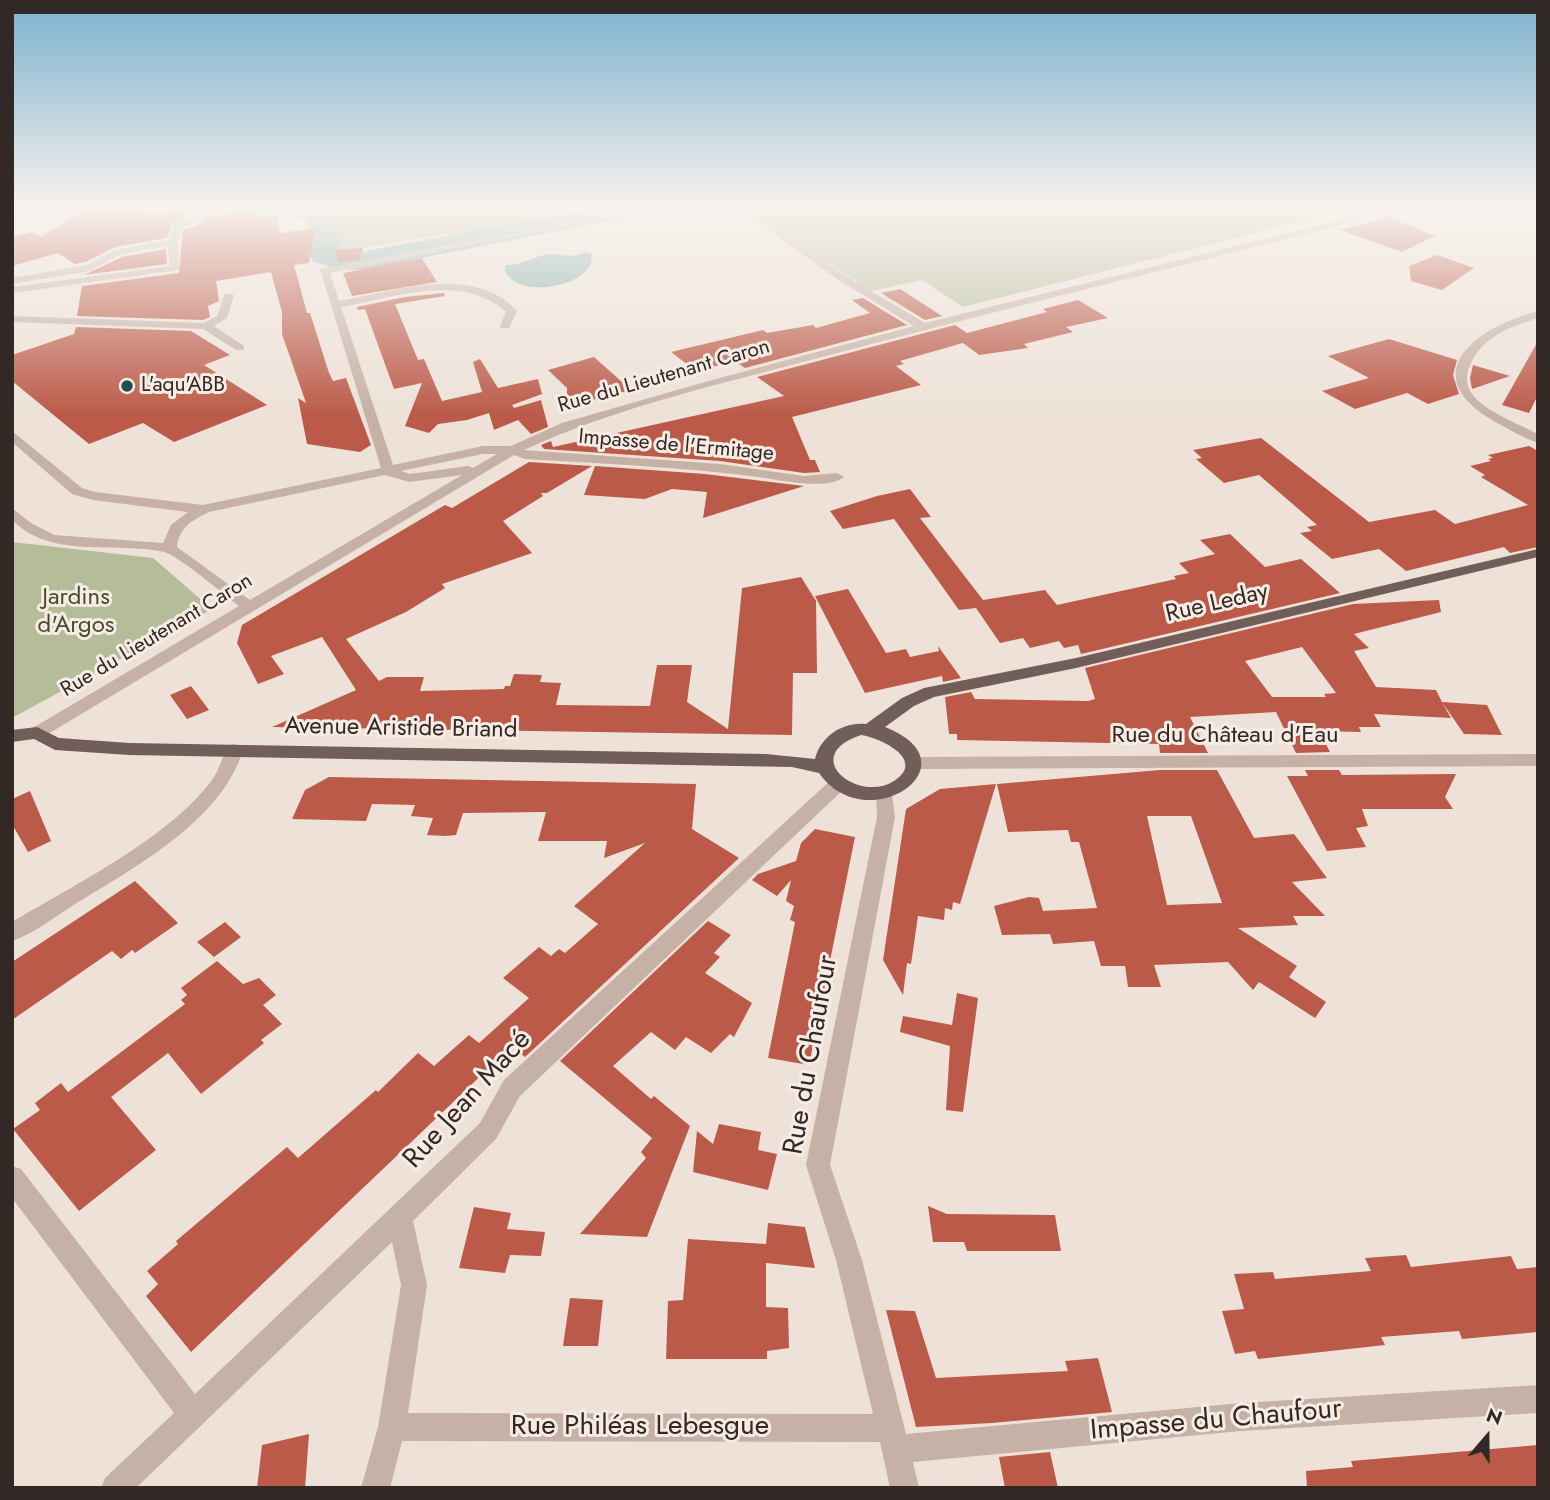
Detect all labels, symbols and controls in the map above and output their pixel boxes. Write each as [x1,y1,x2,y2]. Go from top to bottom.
street label: Rue du Lieutenant Caron [555,335,773,419]
place label: L'aqu'ABB [141,373,225,399]
marker: L'aqu'ABB [119,378,135,394]
street label: Impasse de l'Ermitage [577,425,775,467]
street label: Rue du Lieutenant Caron [57,569,257,703]
street label: Rue Leday [1163,578,1271,630]
park label: Jardins d'Argos [37,584,115,640]
street label: Avenue Aristide Briand [284,713,518,745]
street label: Rue du Château d'Eau [1111,722,1339,750]
street label: Rue du Chaufour [778,953,846,1157]
street label: Rue Jean Macé [397,1024,539,1176]
street label: Impasse du Chaufour [1089,1393,1343,1449]
north arrow [1452,1402,1522,1472]
text: N [1483,1402,1506,1432]
street label: Rue Philéas Lebesgue [511,1410,769,1444]

